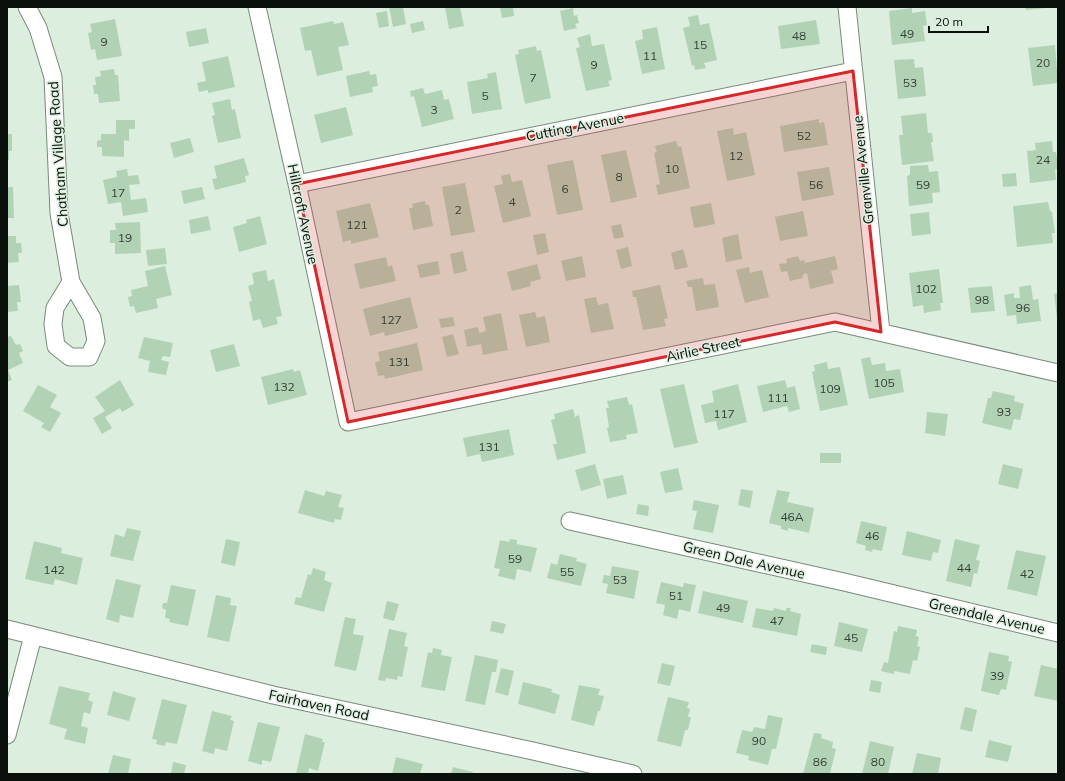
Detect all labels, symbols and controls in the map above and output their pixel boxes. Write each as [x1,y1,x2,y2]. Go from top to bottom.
scale bar [929,8,988,34]
text: 20 m [935,14,963,29]
house number: 49 [900,26,914,41]
house number: 48 [792,28,806,43]
house number: 9 [100,34,108,49]
house number: 15 [693,37,707,52]
house number: 11 [643,48,657,63]
house number: 20 [1036,55,1050,70]
house number: 9 [590,57,598,72]
house number: 7 [529,70,537,85]
house number: 53 [903,75,917,90]
street label: Chatham Village Road [44,81,72,227]
house number: 5 [481,88,489,103]
house number: 3 [430,102,438,117]
street label: Cutting Avenue [524,109,626,145]
street label: Granville Avenue [848,115,878,225]
house number: 52 [797,128,811,143]
house number: 12 [729,148,743,163]
house number: 24 [1036,152,1050,167]
house number: 10 [665,161,679,176]
street label: Hillcroft Avenue [284,162,322,266]
house number: 8 [615,169,623,184]
house number: 56 [809,177,823,192]
house number: 59 [916,177,930,192]
house number: 6 [561,181,569,196]
house number: 17 [111,185,125,200]
house number: 4 [508,194,516,209]
house number: 2 [454,202,462,217]
house number: 121 [346,217,368,232]
house number: 19 [118,230,132,245]
house number: 102 [915,281,937,296]
house number: 98 [975,292,989,307]
house number: 96 [1016,300,1030,315]
house number: 127 [380,312,402,327]
street label: Airlie Street [664,332,742,366]
house number: 131 [388,354,410,369]
house number: 105 [873,375,895,390]
house number: 132 [273,379,295,394]
house number: 109 [819,381,841,396]
house number: 111 [767,390,789,405]
house number: 93 [997,404,1011,419]
house number: 117 [713,406,735,421]
house number: 131 [478,439,500,454]
house number: 46A [780,509,804,524]
house number: 46 [865,528,879,543]
street label: Green Dale Avenue [681,537,807,583]
house number: 59 [508,551,522,566]
house number: 44 [957,560,971,575]
house number: 142 [43,562,65,577]
house number: 55 [560,564,574,579]
house number: 42 [1020,566,1034,581]
house number: 53 [613,572,627,587]
house number: 51 [669,588,683,603]
street label: Greendale Avenue [927,594,1047,638]
house number: 49 [716,600,730,615]
house number: 47 [770,613,784,628]
house number: 45 [844,630,858,645]
house number: 39 [990,668,1004,683]
street label: Fairhaven Road [267,686,371,724]
house number: 90 [752,733,766,748]
house number: 86 [813,754,827,769]
house number: 80 [871,754,885,769]

